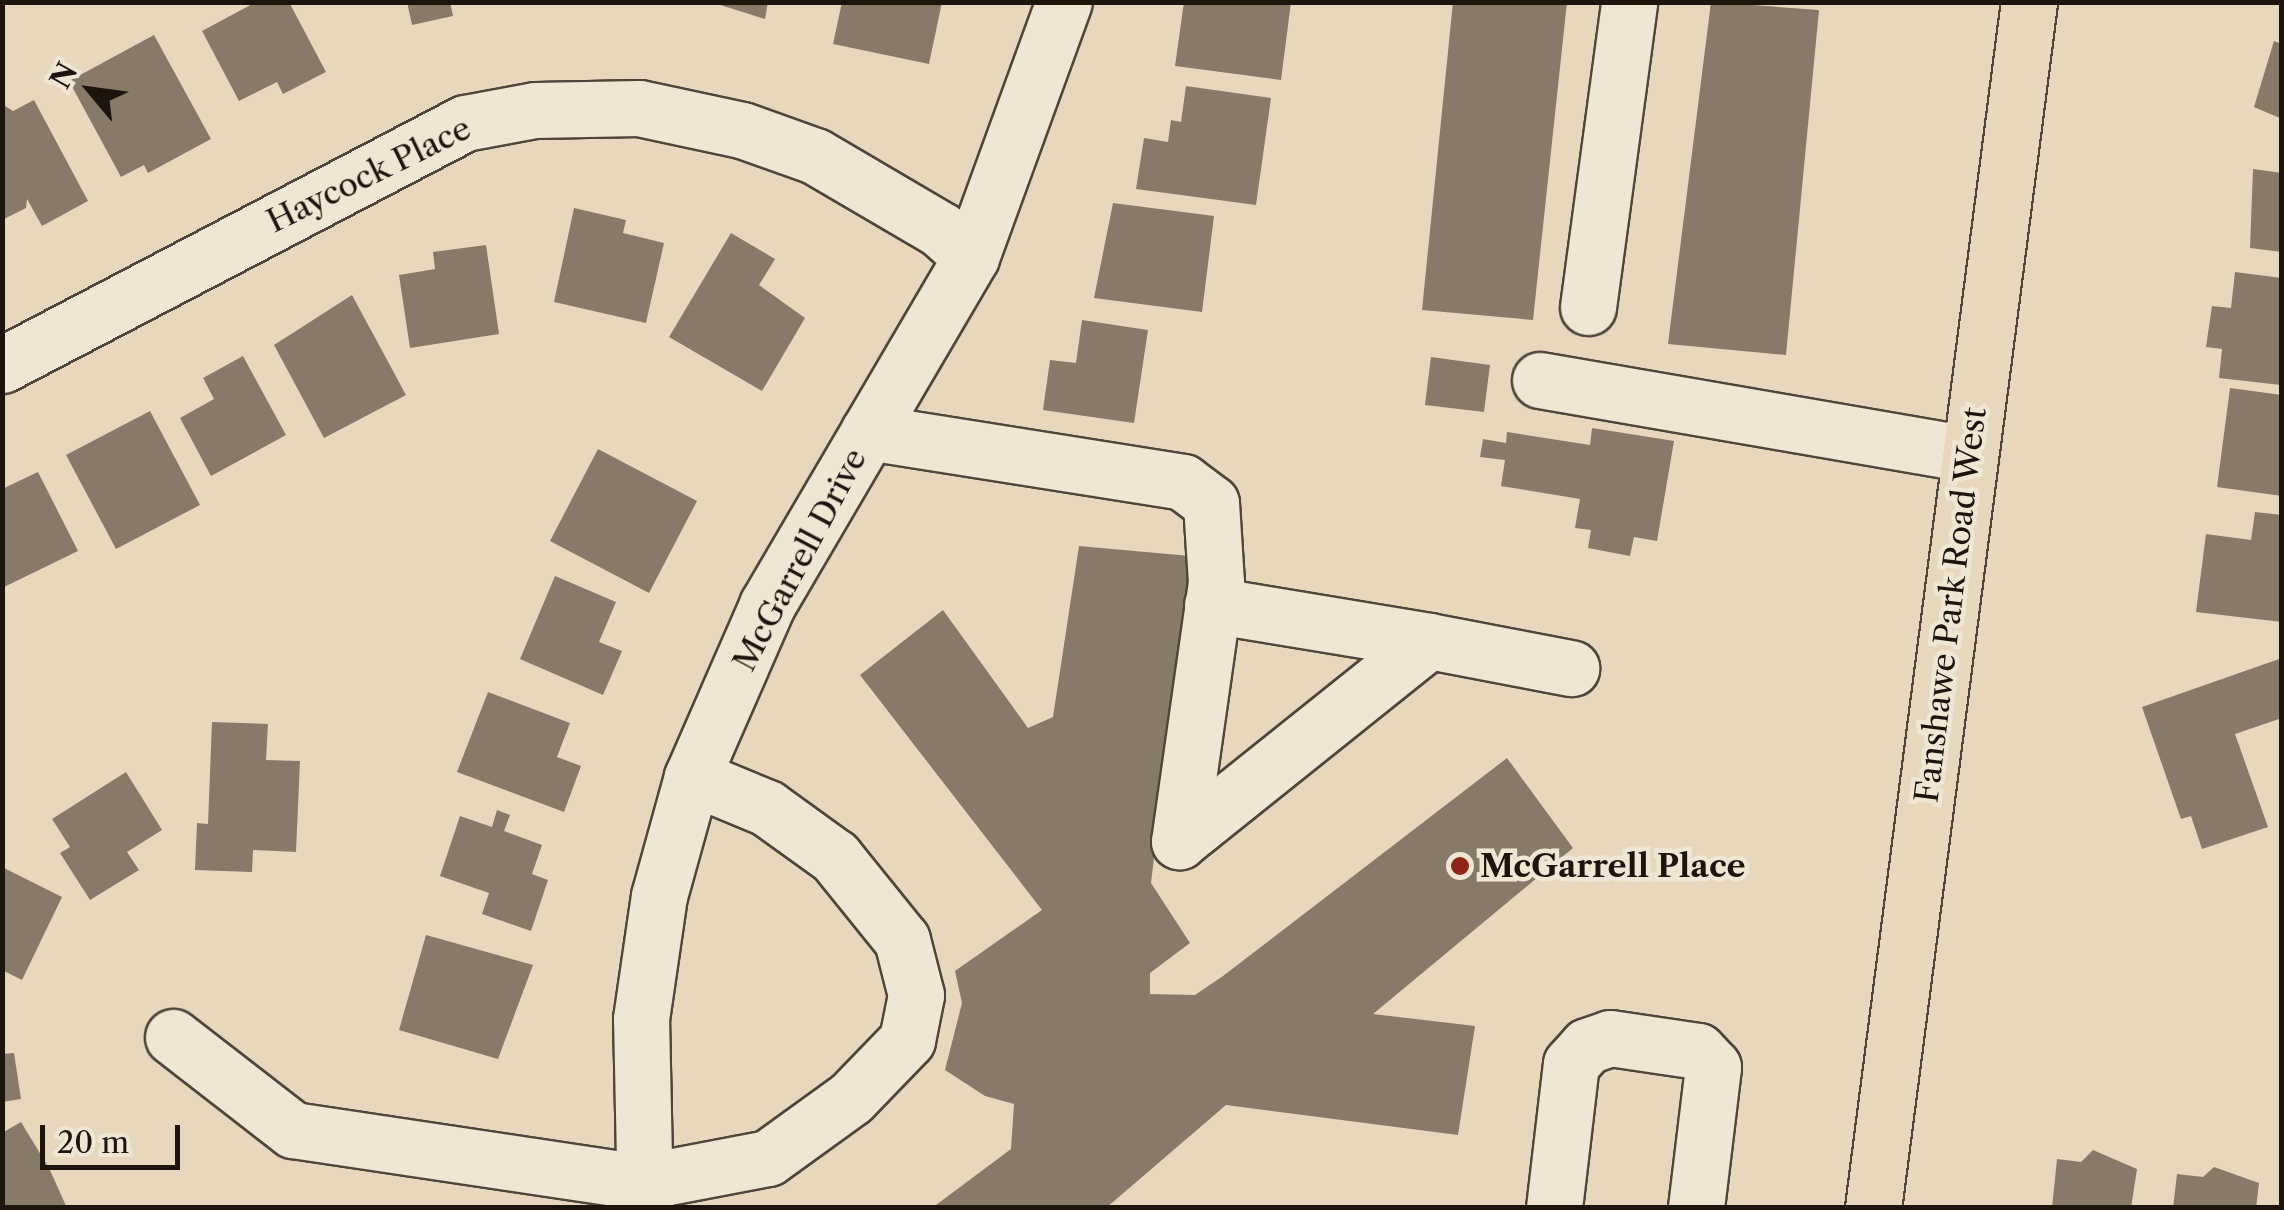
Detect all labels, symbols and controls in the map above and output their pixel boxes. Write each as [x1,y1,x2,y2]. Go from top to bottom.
north arrow [40,40,140,140]
text: N [43,57,85,94]
street label: Haycock Place [261,109,477,241]
street label: Fanshawe Park Road West [1908,404,1994,806]
street label: McGarrell Drive [725,442,875,678]
place label: McGarrell Place [1480,847,1746,885]
marker: McGarrell Place [1449,855,1471,877]
scale bar [45,1105,185,1167]
text: 20 m [57,1124,129,1161]

